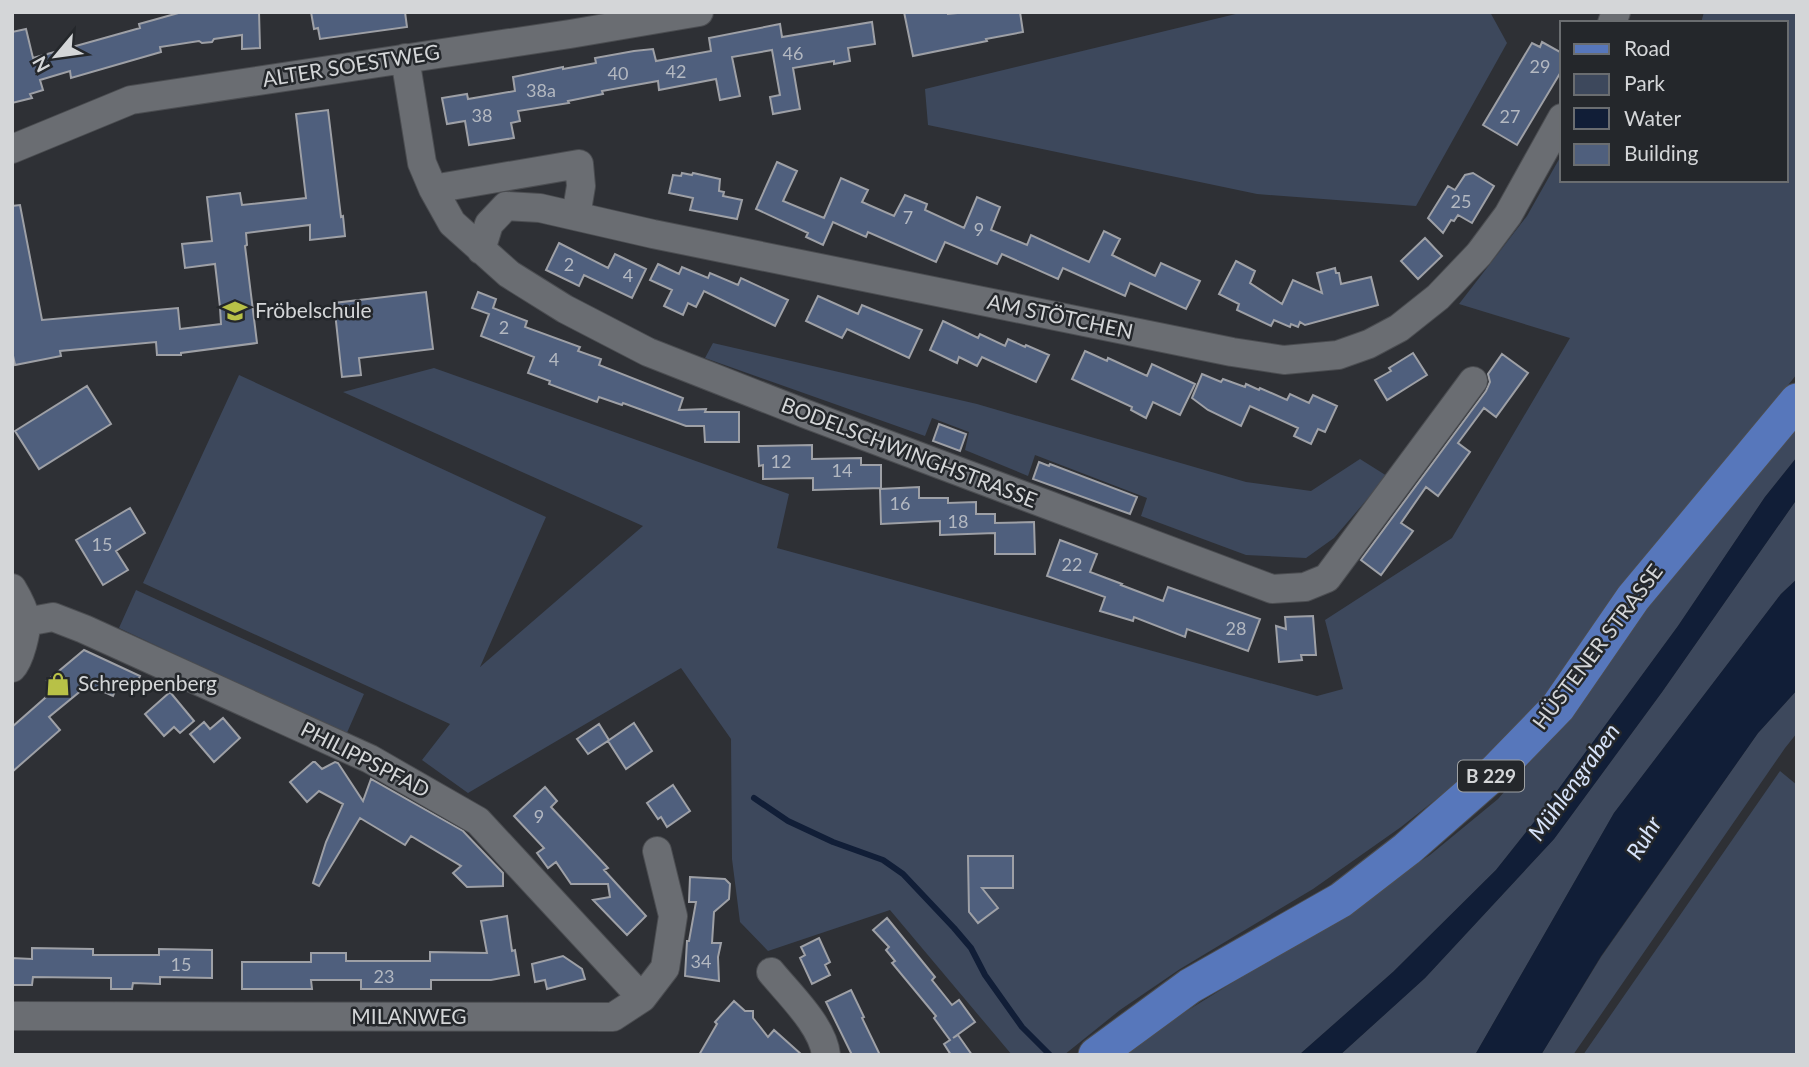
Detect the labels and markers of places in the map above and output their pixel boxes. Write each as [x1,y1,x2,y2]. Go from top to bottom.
school or university icon: Fröbelschule [221,297,249,325]
place label: Fröbelschule [255,297,372,322]
shop icon: Schreppenberg [44,670,72,698]
place label: Schreppenberg [78,670,217,695]

